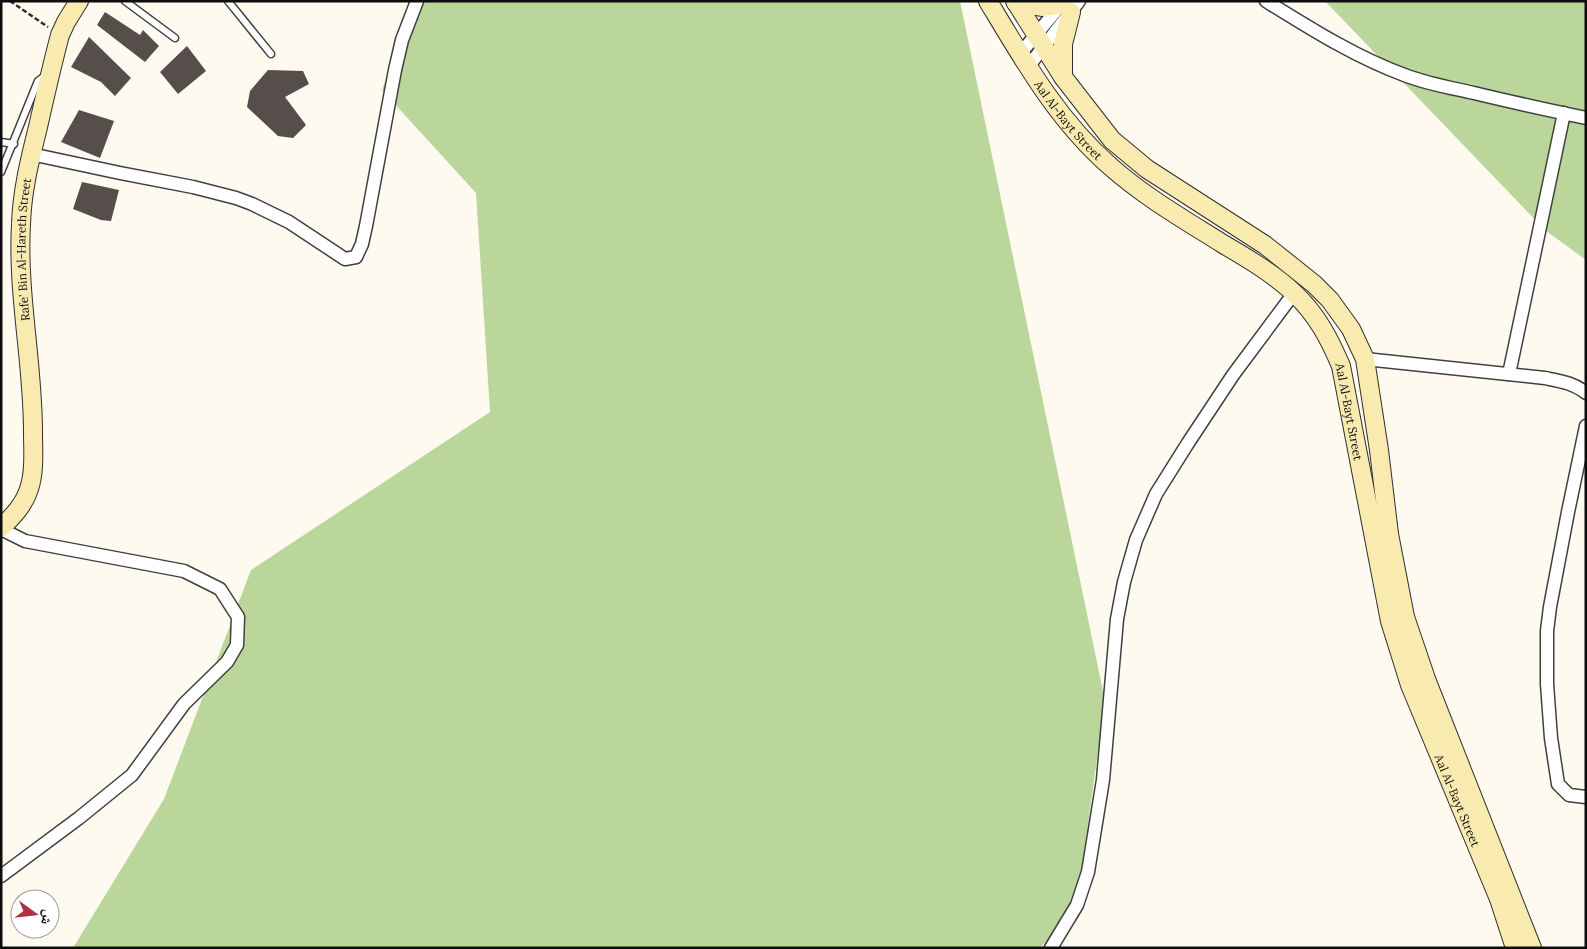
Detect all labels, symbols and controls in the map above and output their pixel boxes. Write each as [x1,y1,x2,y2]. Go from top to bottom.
street label: Aal Al-Bayt Street [1031,76,1106,163]
street label: Rafe' Bin Al-Hareth Street [13,176,34,322]
street label: Aal Al-Bayt Street [1333,361,1367,462]
street label: Aal Al-Bayt Street [1432,751,1484,849]
north arrow [10,889,60,939]
text: ش [37,908,58,927]

